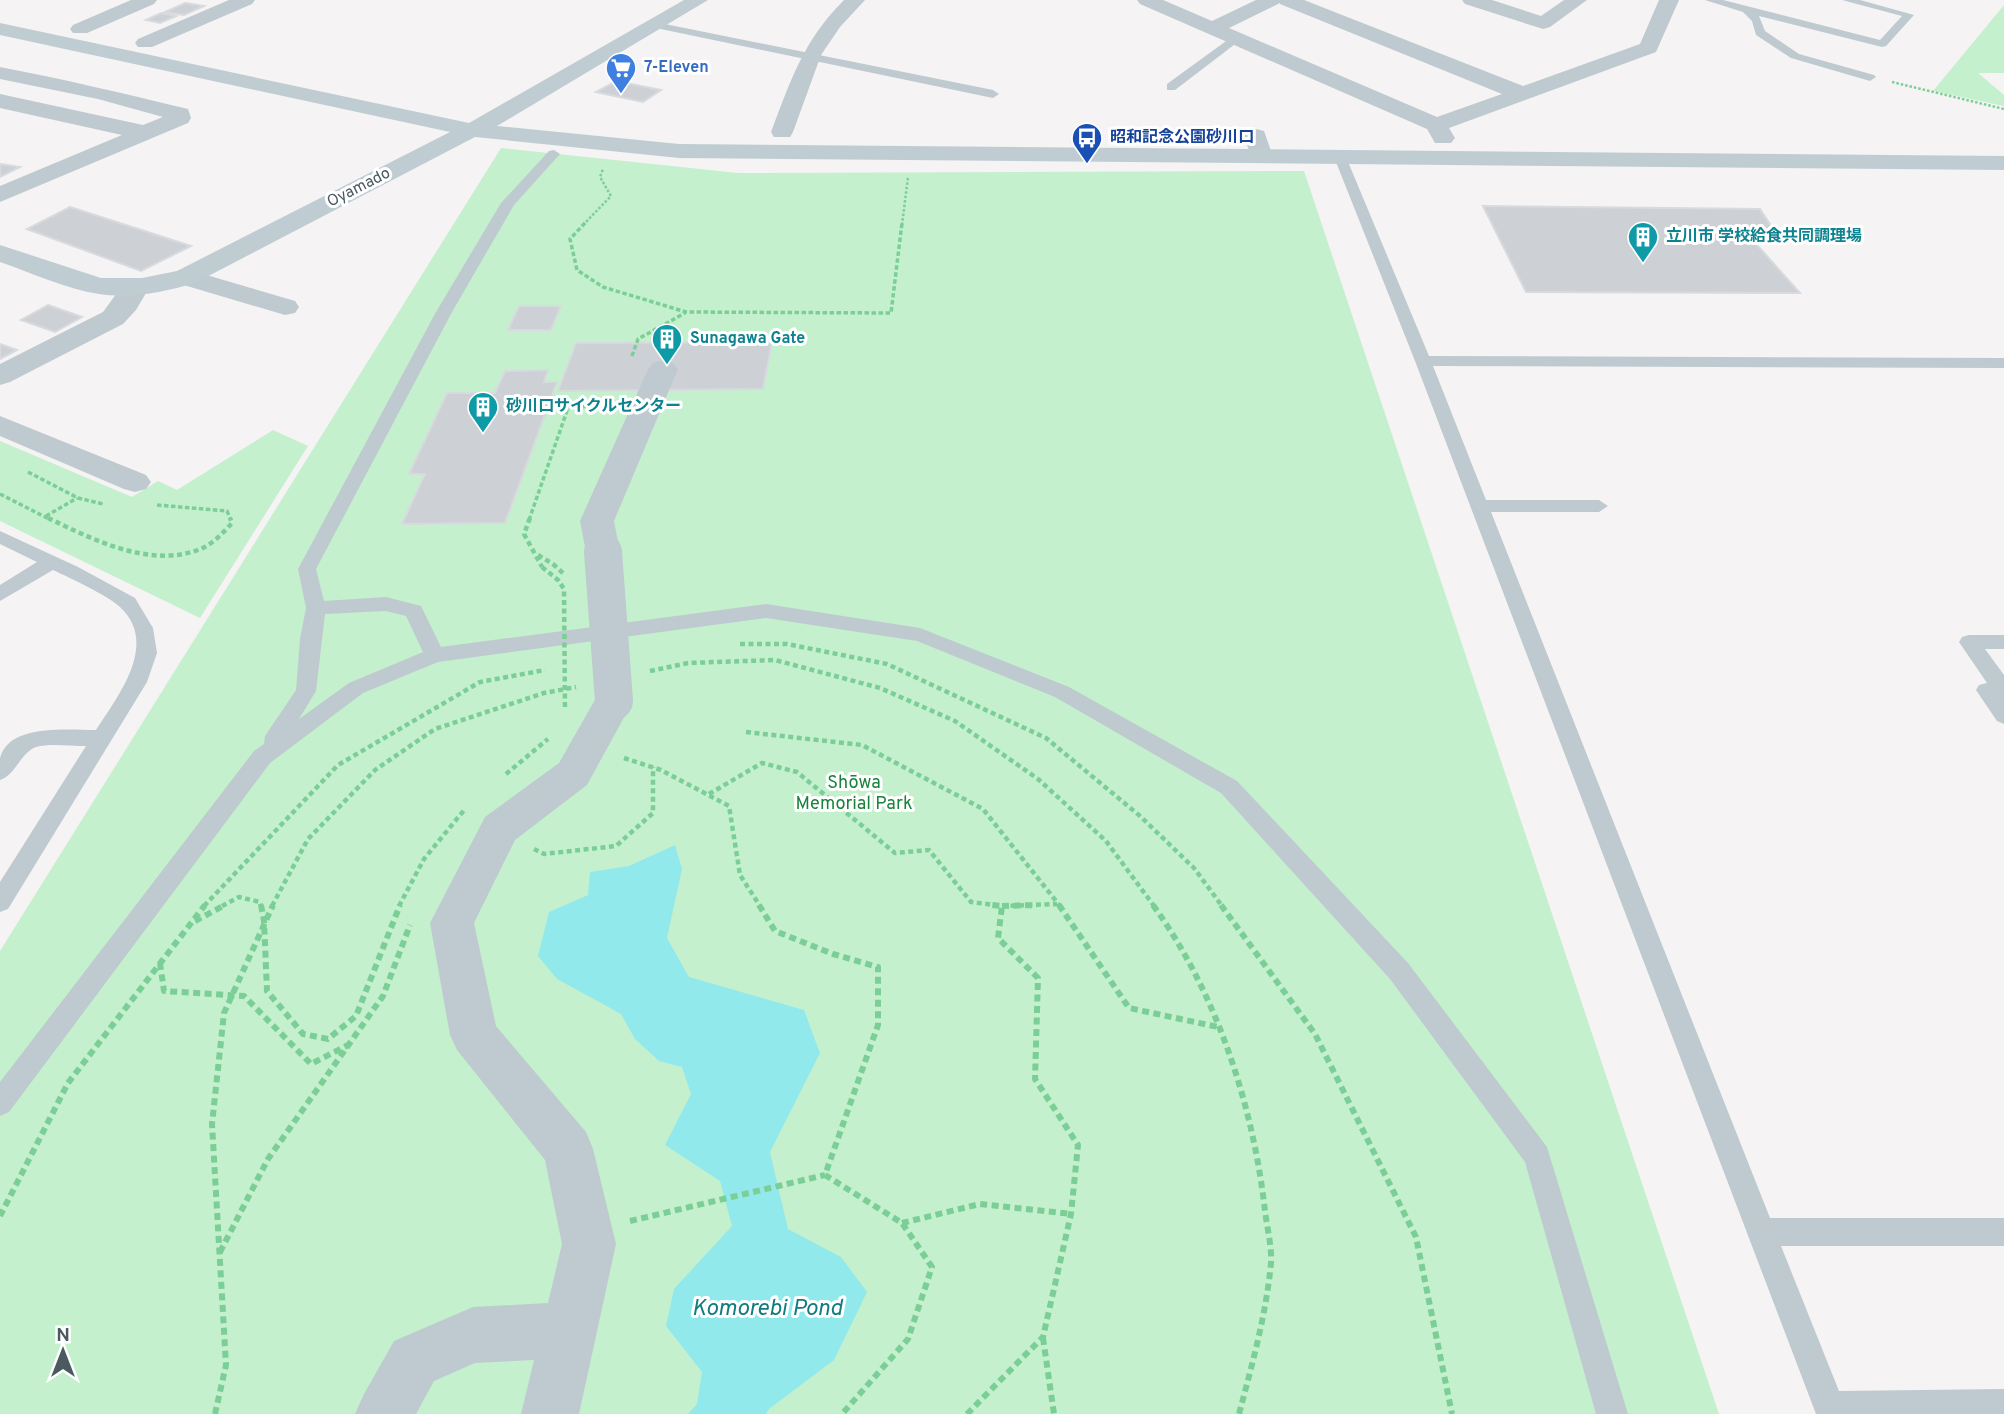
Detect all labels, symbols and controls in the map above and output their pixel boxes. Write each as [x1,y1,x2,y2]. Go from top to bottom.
supermarket icon: 7-Eleven [604,51,638,95]
place label: 7-Eleven [644,58,709,78]
bus stop icon: 昭和記念公園砂川口 [1070,121,1104,165]
place label: 昭和記念公園砂川口 [1110,128,1254,148]
street label: Oyamado [324,164,394,212]
building icon: 立川市 学校給食共同調理場 [1626,220,1660,264]
place label: 立川市 学校給食共同調理場 [1666,226,1862,247]
building icon: Sunagawa Gate [650,322,684,366]
place label: Sunagawa Gate [690,329,805,349]
building icon: 砂川口サイクルセンター [466,390,500,434]
place label: 砂川口サイクルセンター [506,397,681,417]
park label: Shōwa Memorial Park [796,772,912,816]
water label: Komorebi Pond [692,1295,844,1324]
north arrow [28,1316,98,1386]
text: N [56,1324,70,1348]

